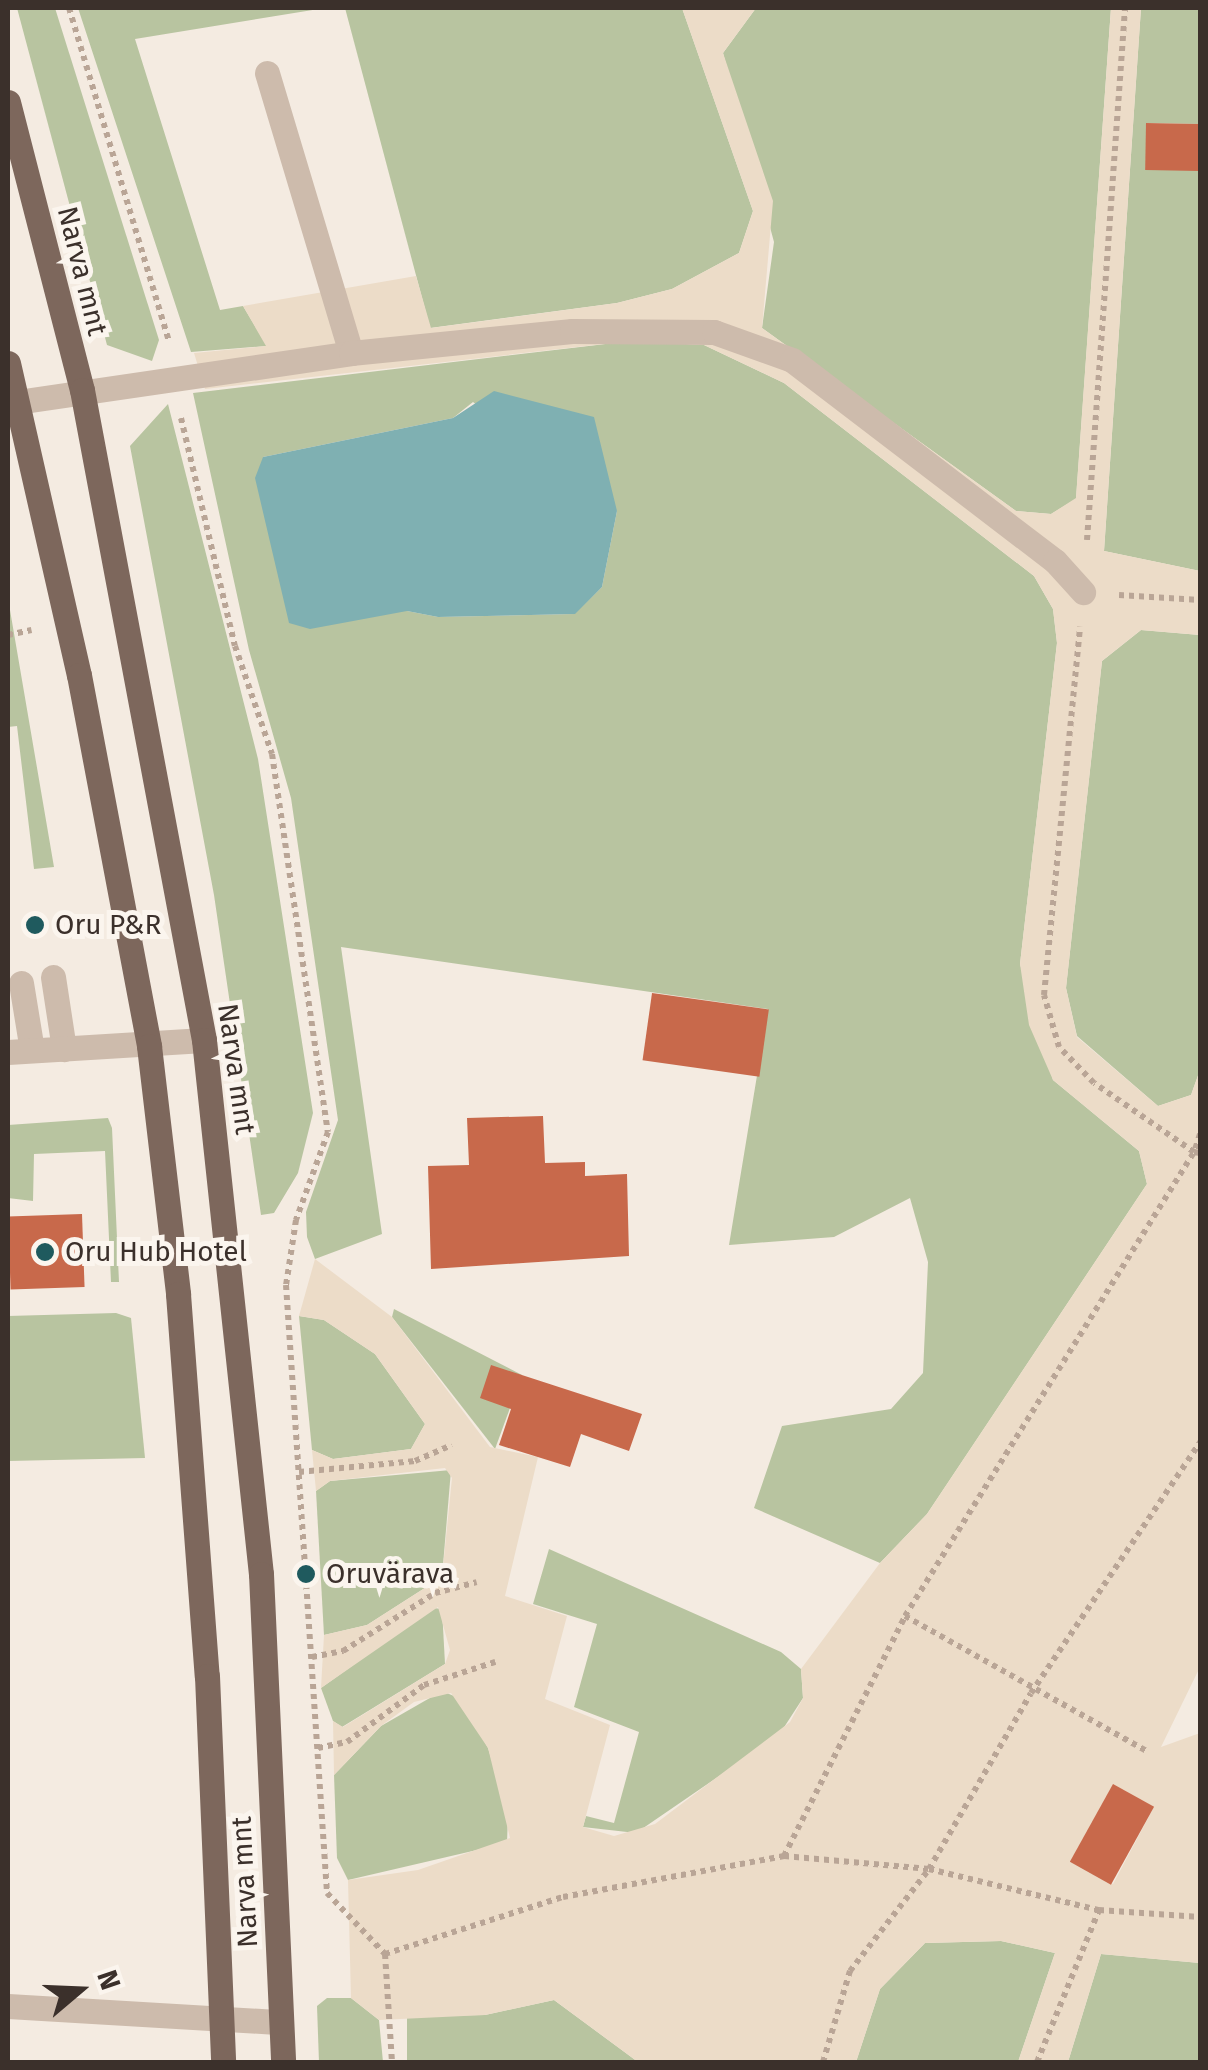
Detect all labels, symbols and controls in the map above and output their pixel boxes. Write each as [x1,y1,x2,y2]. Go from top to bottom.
street label: Narva mnt [50,203,114,339]
place label: Oru P&R [55,908,161,942]
marker: Oru P&R [24,914,46,936]
street label: Narva mnt [210,1001,262,1137]
place label: Oru Hub Hotel [65,1235,247,1269]
marker: Oru Hub Hotel [34,1241,56,1263]
place label: Oruvärava [326,1557,454,1591]
marker: Oruvärava [295,1563,317,1585]
street label: Narva mnt [225,1815,265,1949]
north arrow [30,1940,130,2040]
text: N [90,1966,127,1994]

